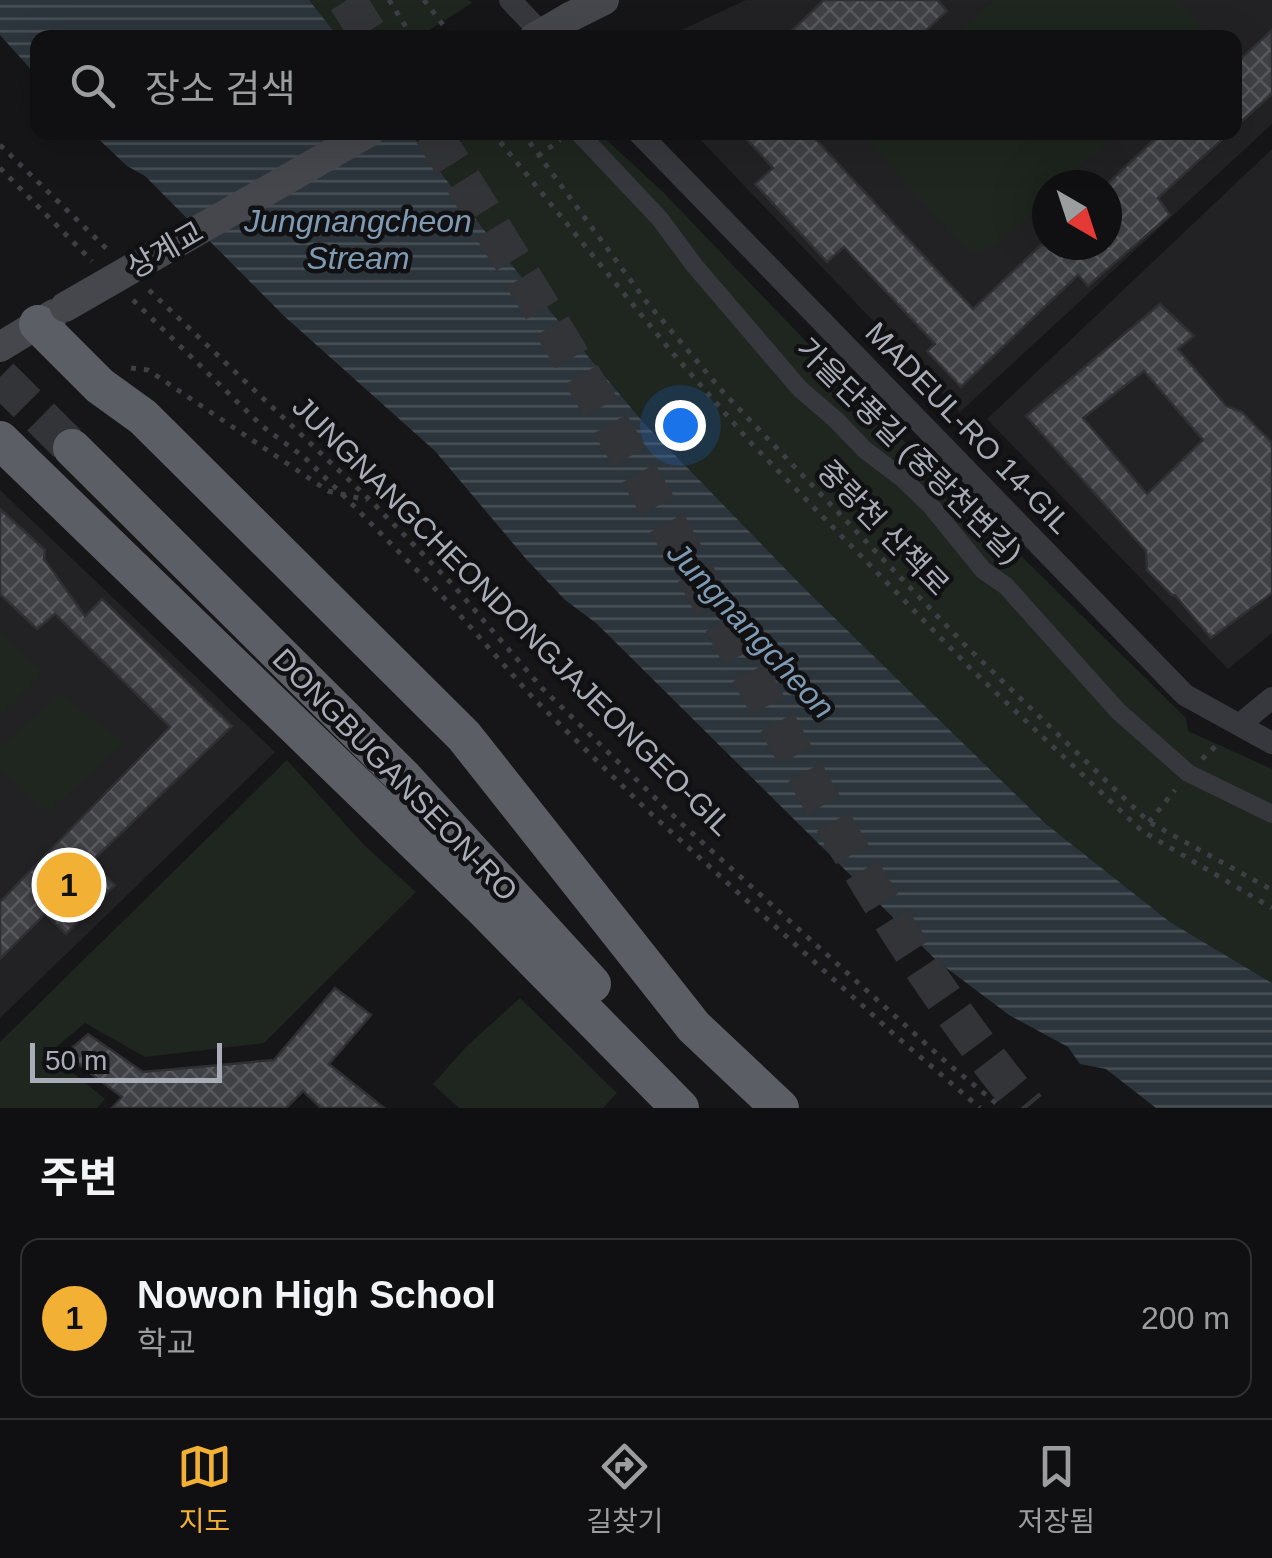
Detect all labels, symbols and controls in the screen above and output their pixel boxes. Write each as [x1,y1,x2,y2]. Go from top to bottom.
search box [30,30,1242,140]
icon: search [65,58,120,113]
text: 장소 검색 [145,68,295,110]
north arrow [1032,170,1122,260]
water label: Jungnangcheon Stream [243,203,472,276]
street label: 상계교 [121,215,209,285]
street label: MADEUL-RO 14-GIL [859,315,1078,540]
street label: 가을단풍길 (중랑천변길) [790,331,1029,570]
street label: JUNGNANGCHEONDONGJAJEONGEO-GIL [286,389,739,842]
your location [655,400,706,451]
street label: 중랑천 산책로 [811,454,956,602]
water label: Jungnangcheon [659,534,842,726]
street label: DONGBUGANSEON-RO [267,642,524,907]
pin: 1 [36,848,102,922]
scale bar [30,1038,222,1082]
text: 50 m [45,1045,107,1076]
text: 주변 [40,1154,117,1201]
text: Nowon High School [137,1274,496,1316]
text: 1 [66,1300,83,1336]
text: 200 m [1141,1300,1230,1336]
text: 학교 [137,1325,196,1361]
tab: 지도 [177,1439,232,1539]
tab: 길찾기 [586,1439,663,1539]
tab: 저장됨 [1018,1439,1095,1539]

